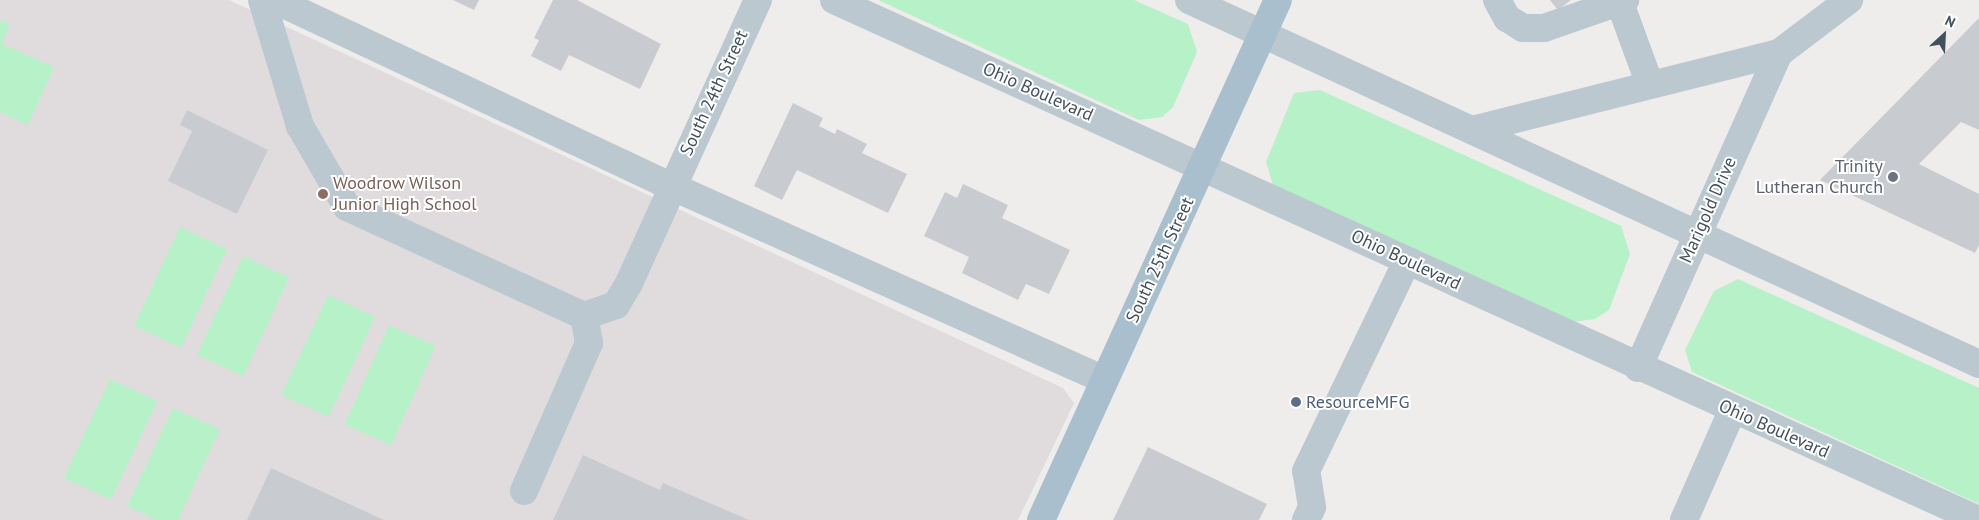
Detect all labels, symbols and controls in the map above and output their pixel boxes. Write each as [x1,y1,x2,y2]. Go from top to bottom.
north arrow [1919,10,1969,60]
text: N [1942,11,1958,32]
street label: South 24th Street [675,27,753,159]
street label: Ohio Boulevard [979,58,1097,126]
street label: Marigold Drive [1675,154,1741,266]
place label: Trinity Lutheran Church [1756,156,1883,198]
marker: Trinity Lutheran Church [1887,171,1899,183]
place label: Woodrow Wilson Junior High School [333,173,476,215]
marker: Woodrow Wilson Junior High School [317,188,329,200]
street label: South 25th Street [1121,194,1199,326]
street label: Ohio Boulevard [1348,225,1464,295]
place label: ResourceMFG [1306,391,1409,413]
street label: Ohio Boulevard [1715,395,1833,463]
marker: ResourceMFG [1290,396,1302,408]

